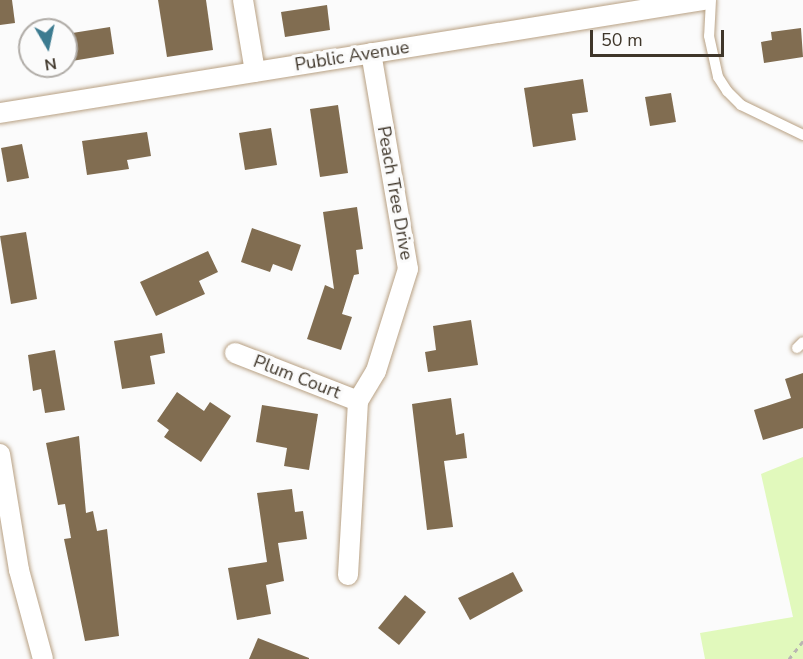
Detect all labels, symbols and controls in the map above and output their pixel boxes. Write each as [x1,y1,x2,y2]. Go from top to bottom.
north arrow [18,18,78,78]
scale bar [593,18,726,56]
text: 50 m [601,28,643,52]
street label: Public Avenue [293,36,411,76]
text: N [43,52,58,76]
street label: Peach Tree Drive [373,124,417,262]
street label: Plum Court [250,350,344,404]

